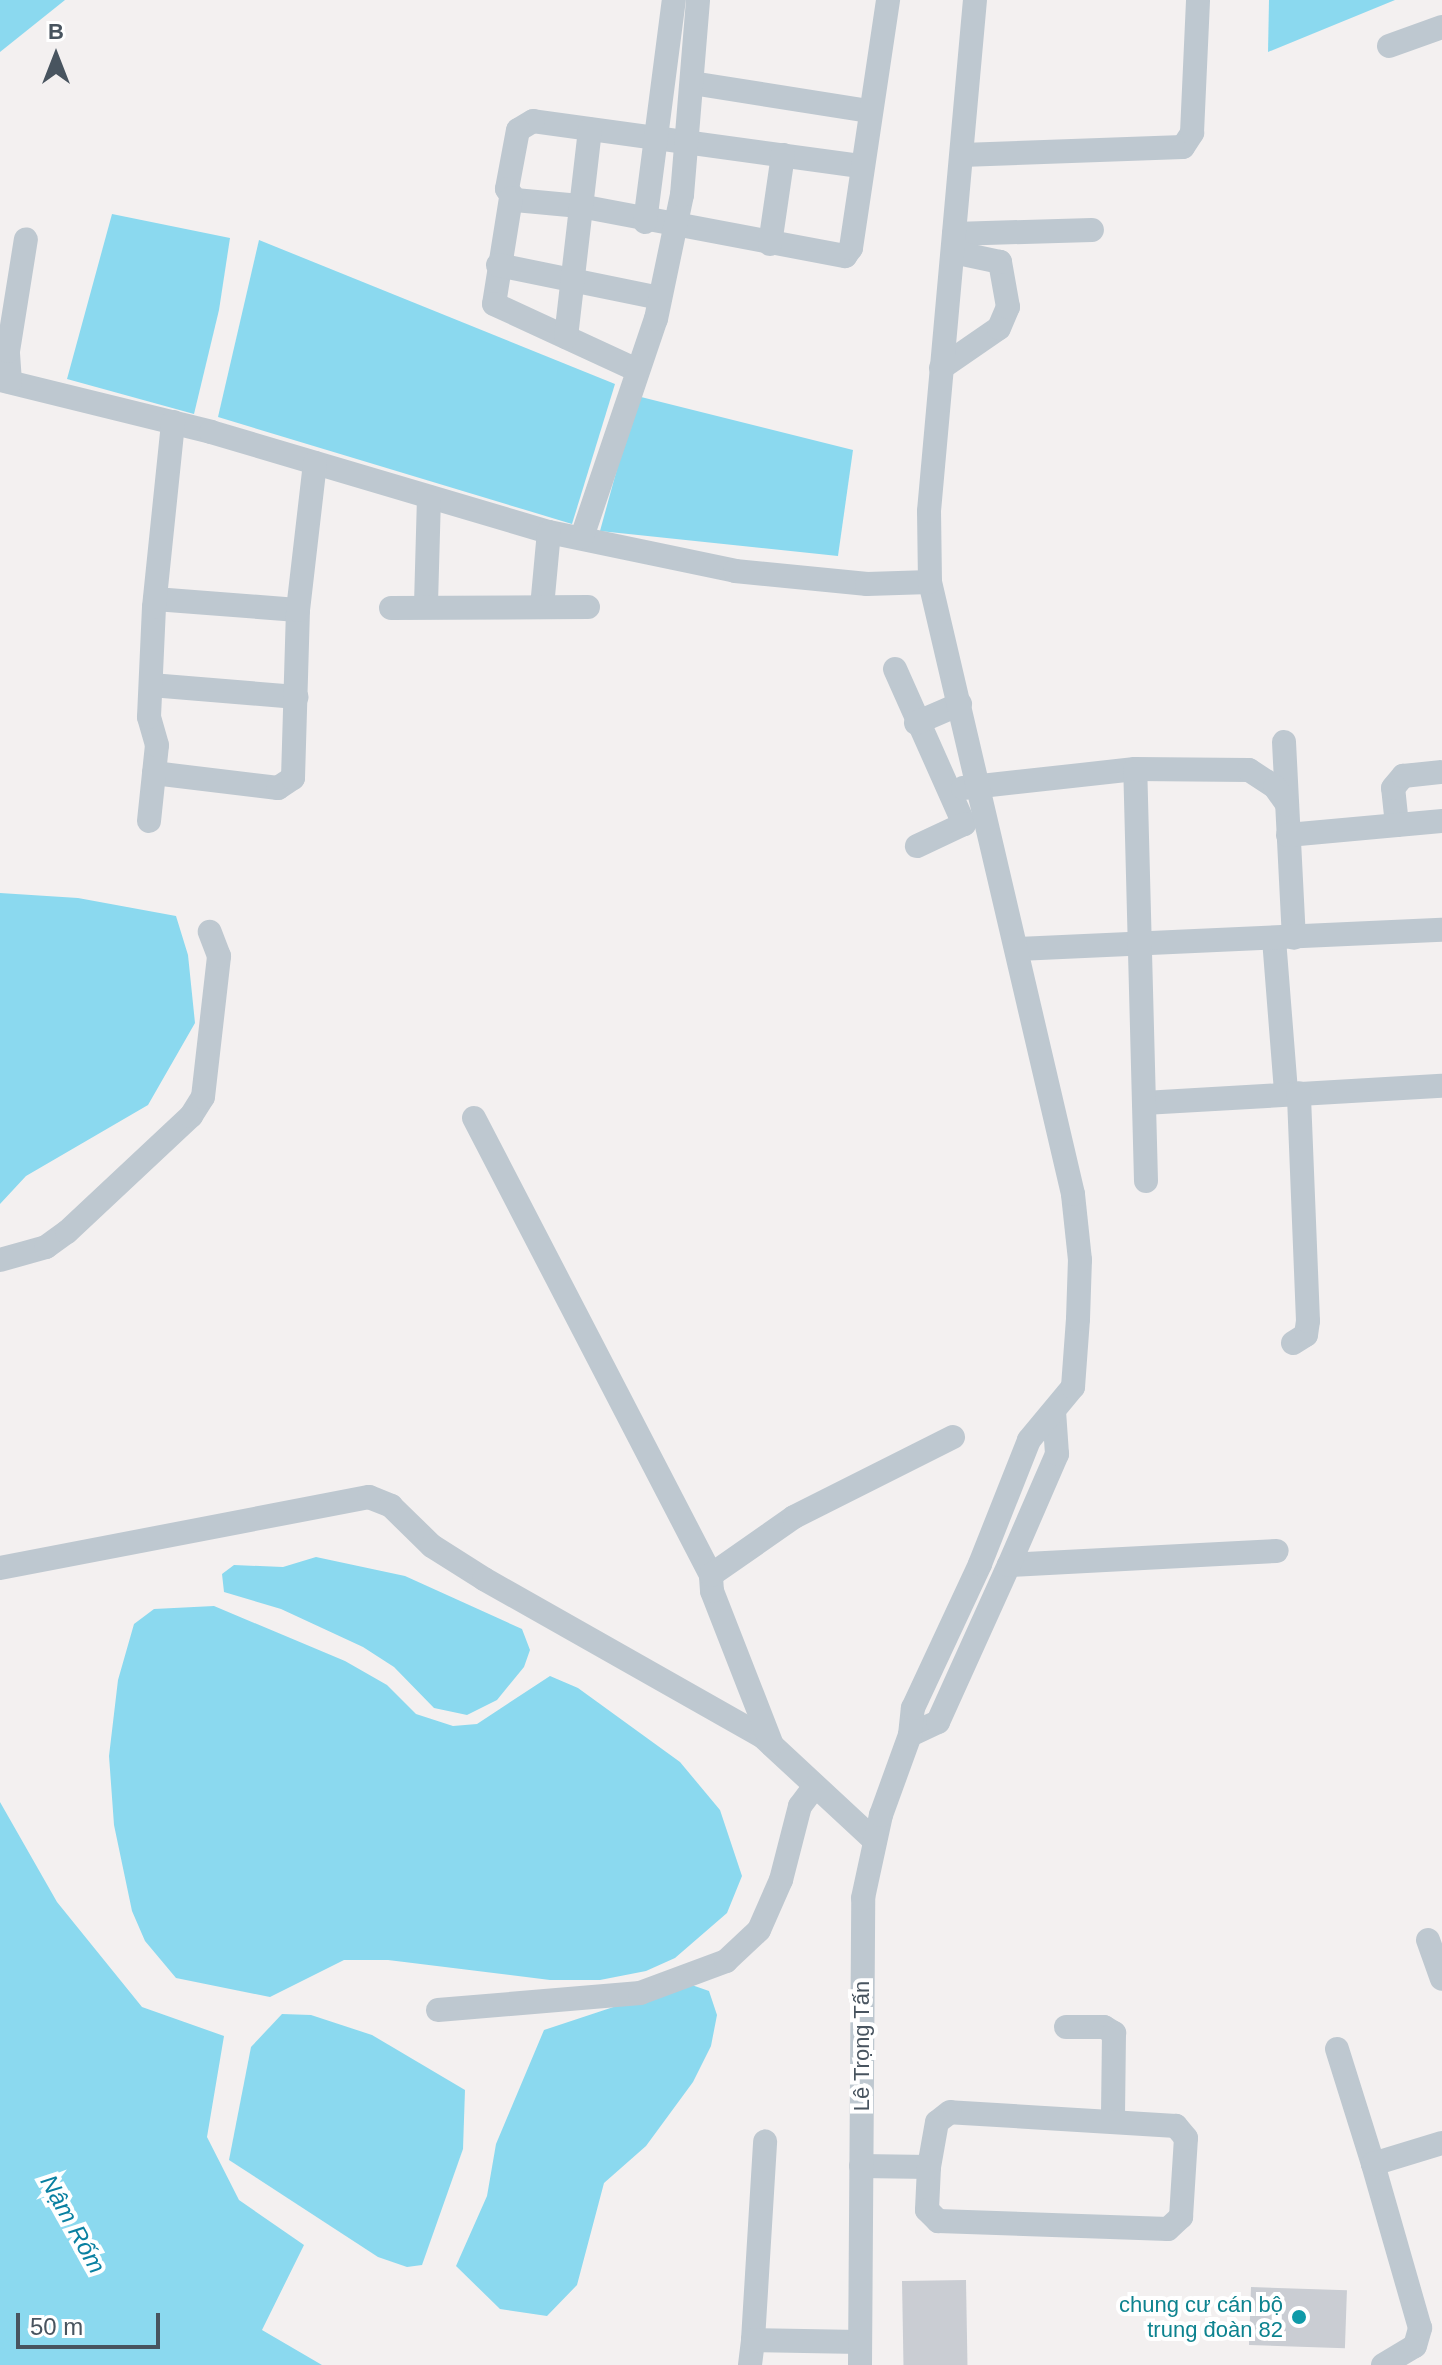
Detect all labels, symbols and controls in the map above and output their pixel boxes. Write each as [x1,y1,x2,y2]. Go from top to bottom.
north arrow [16,16,96,96]
text: B [48,19,64,44]
street label: Lê Trọng Tấn [849,1980,875,2112]
water label: Nậm Rốm [34,2170,112,2278]
place label: chung cư cán bộ trung đoàn 82 [1119,2291,1283,2342]
scale bar [20,2297,164,2347]
marker: chung cư cán bộ trung đoàn 82 [1290,2308,1308,2326]
text: 50 m [30,2313,83,2340]

